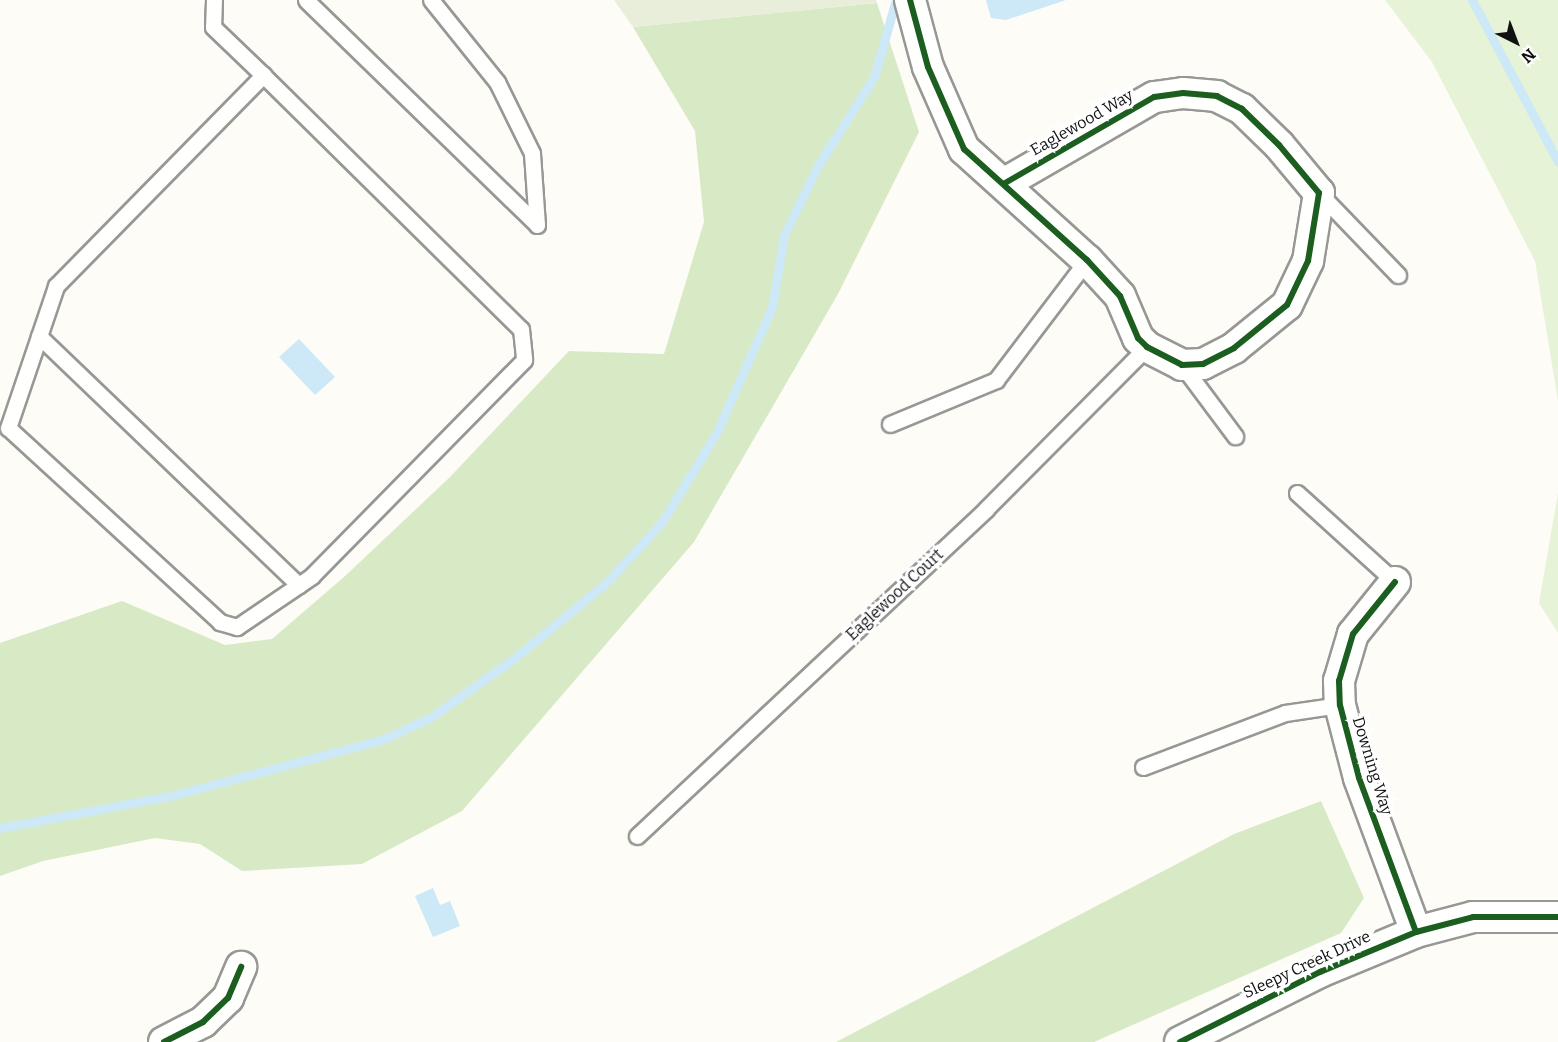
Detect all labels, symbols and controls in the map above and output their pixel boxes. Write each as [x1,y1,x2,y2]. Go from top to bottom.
north arrow [1486,12,1546,72]
text: N [1517,45,1539,67]
street label: Eaglewood Way [1027,86,1137,160]
street label: Eaglewood Court [843,545,947,645]
street label: Downing Way [1348,714,1396,818]
street label: Sleepy Creek Drive [1240,927,1374,1003]

